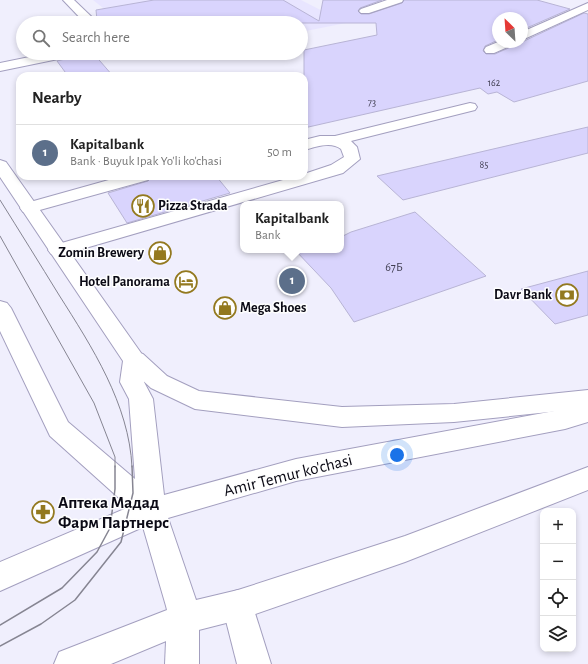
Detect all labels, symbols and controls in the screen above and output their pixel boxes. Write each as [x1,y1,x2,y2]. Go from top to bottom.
north arrow [492,12,528,48]
search box [16,16,308,60]
icon: search [30,27,52,49]
text: Search here [62,30,130,45]
house number: 162 [488,78,501,88]
text: Nearby [32,89,82,106]
house number: 73 [368,98,376,108]
text: Kapitalbank [70,137,144,152]
text: 1 [43,146,47,159]
text: 50 m [267,146,292,159]
text: Bank · Buyuk Ipak Yo'li ko'chasi [70,155,222,168]
house number: 85 [480,160,488,170]
restaurant icon: Pizza Strada [130,193,156,219]
place label: Pizza Strada [158,199,228,213]
popup [240,201,344,253]
text: Kapitalbank [255,211,329,226]
text: Bank [255,229,280,242]
shop icon: Zomin Brewery [147,240,173,266]
place label: Zomin Brewery [58,246,145,260]
house number: 67Б [385,261,403,273]
pin: 1 [279,266,305,296]
hotel icon: Hotel Panorama [173,269,199,295]
place label: Hotel Panorama [79,275,170,289]
bank icon: Davr Bank [554,282,580,308]
place label: Davr Bank [494,288,552,302]
shop icon: Mega Shoes [212,295,238,321]
place label: Mega Shoes [240,301,306,315]
your location [387,445,407,465]
street label: Amir Temur ko'chasi [222,451,354,499]
place label: Аптека Мадад Фарм Партнерс [58,494,169,531]
pharmacy icon: Аптека Мадад Фарм Партнерс [30,499,56,525]
map controls [540,508,576,652]
button: + [540,508,576,544]
button: − [540,544,576,580]
button: locate [540,580,576,616]
button: layers [540,616,576,652]

